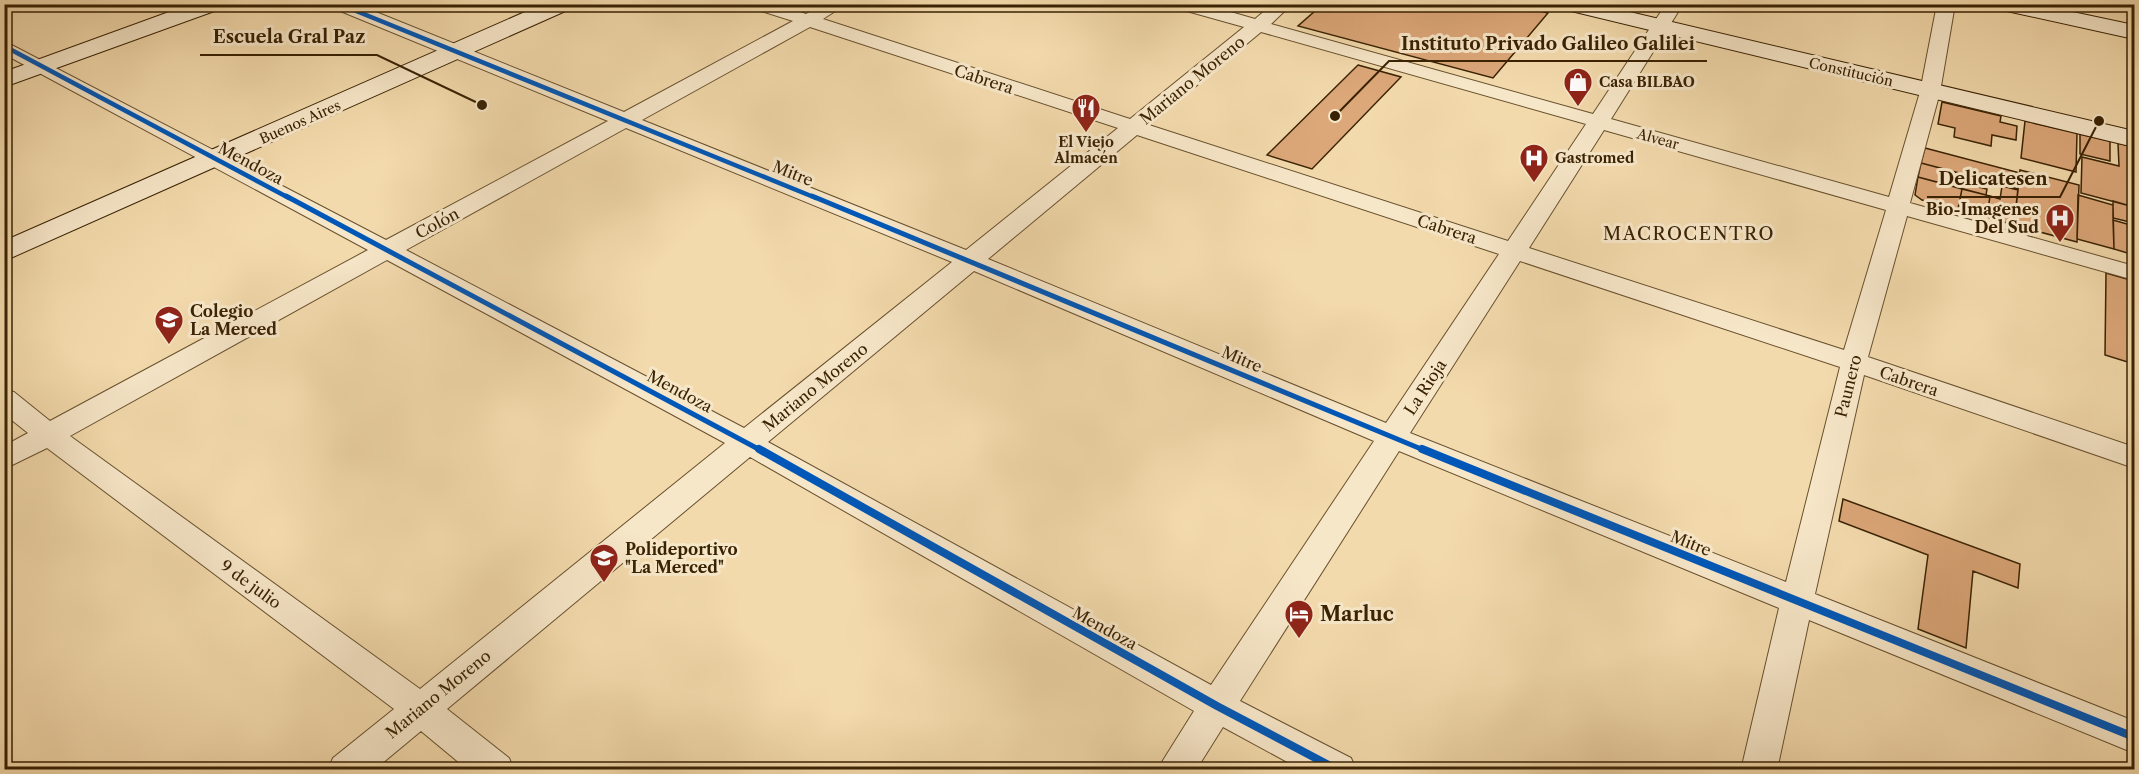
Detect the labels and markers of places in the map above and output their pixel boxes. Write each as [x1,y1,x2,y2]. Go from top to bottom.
callout: Escuela Gral Paz [200,19,377,55]
callout: Instituto Privado Galileo Galilei [1389,25,1707,61]
shop icon: Casa BILBAO [1562,66,1594,108]
place label: Casa BILBAO [1599,73,1695,91]
restaurant icon: El Viejo Almacén [1070,92,1102,134]
place label: El Viejo Almacén [1053,133,1118,167]
hospital icon: Gastromed [1518,142,1550,184]
place label: Gastromed [1555,149,1635,167]
callout: Delicatesen [1927,161,2060,197]
place label: Bio-Imagenes Del Sud [1926,199,2039,237]
hospital icon: Bio-Imagenes Del Sud [2044,202,2076,244]
place label: Colegio La Merced [190,301,277,339]
school or university icon: Colegio La Merced [153,304,185,346]
place label: Polideportivo "La Merced" [625,539,738,577]
school or university icon: Polideportivo "La Merced" [588,542,620,584]
hotel icon: Marluc [1283,598,1315,640]
place label: Marluc [1320,602,1394,626]

